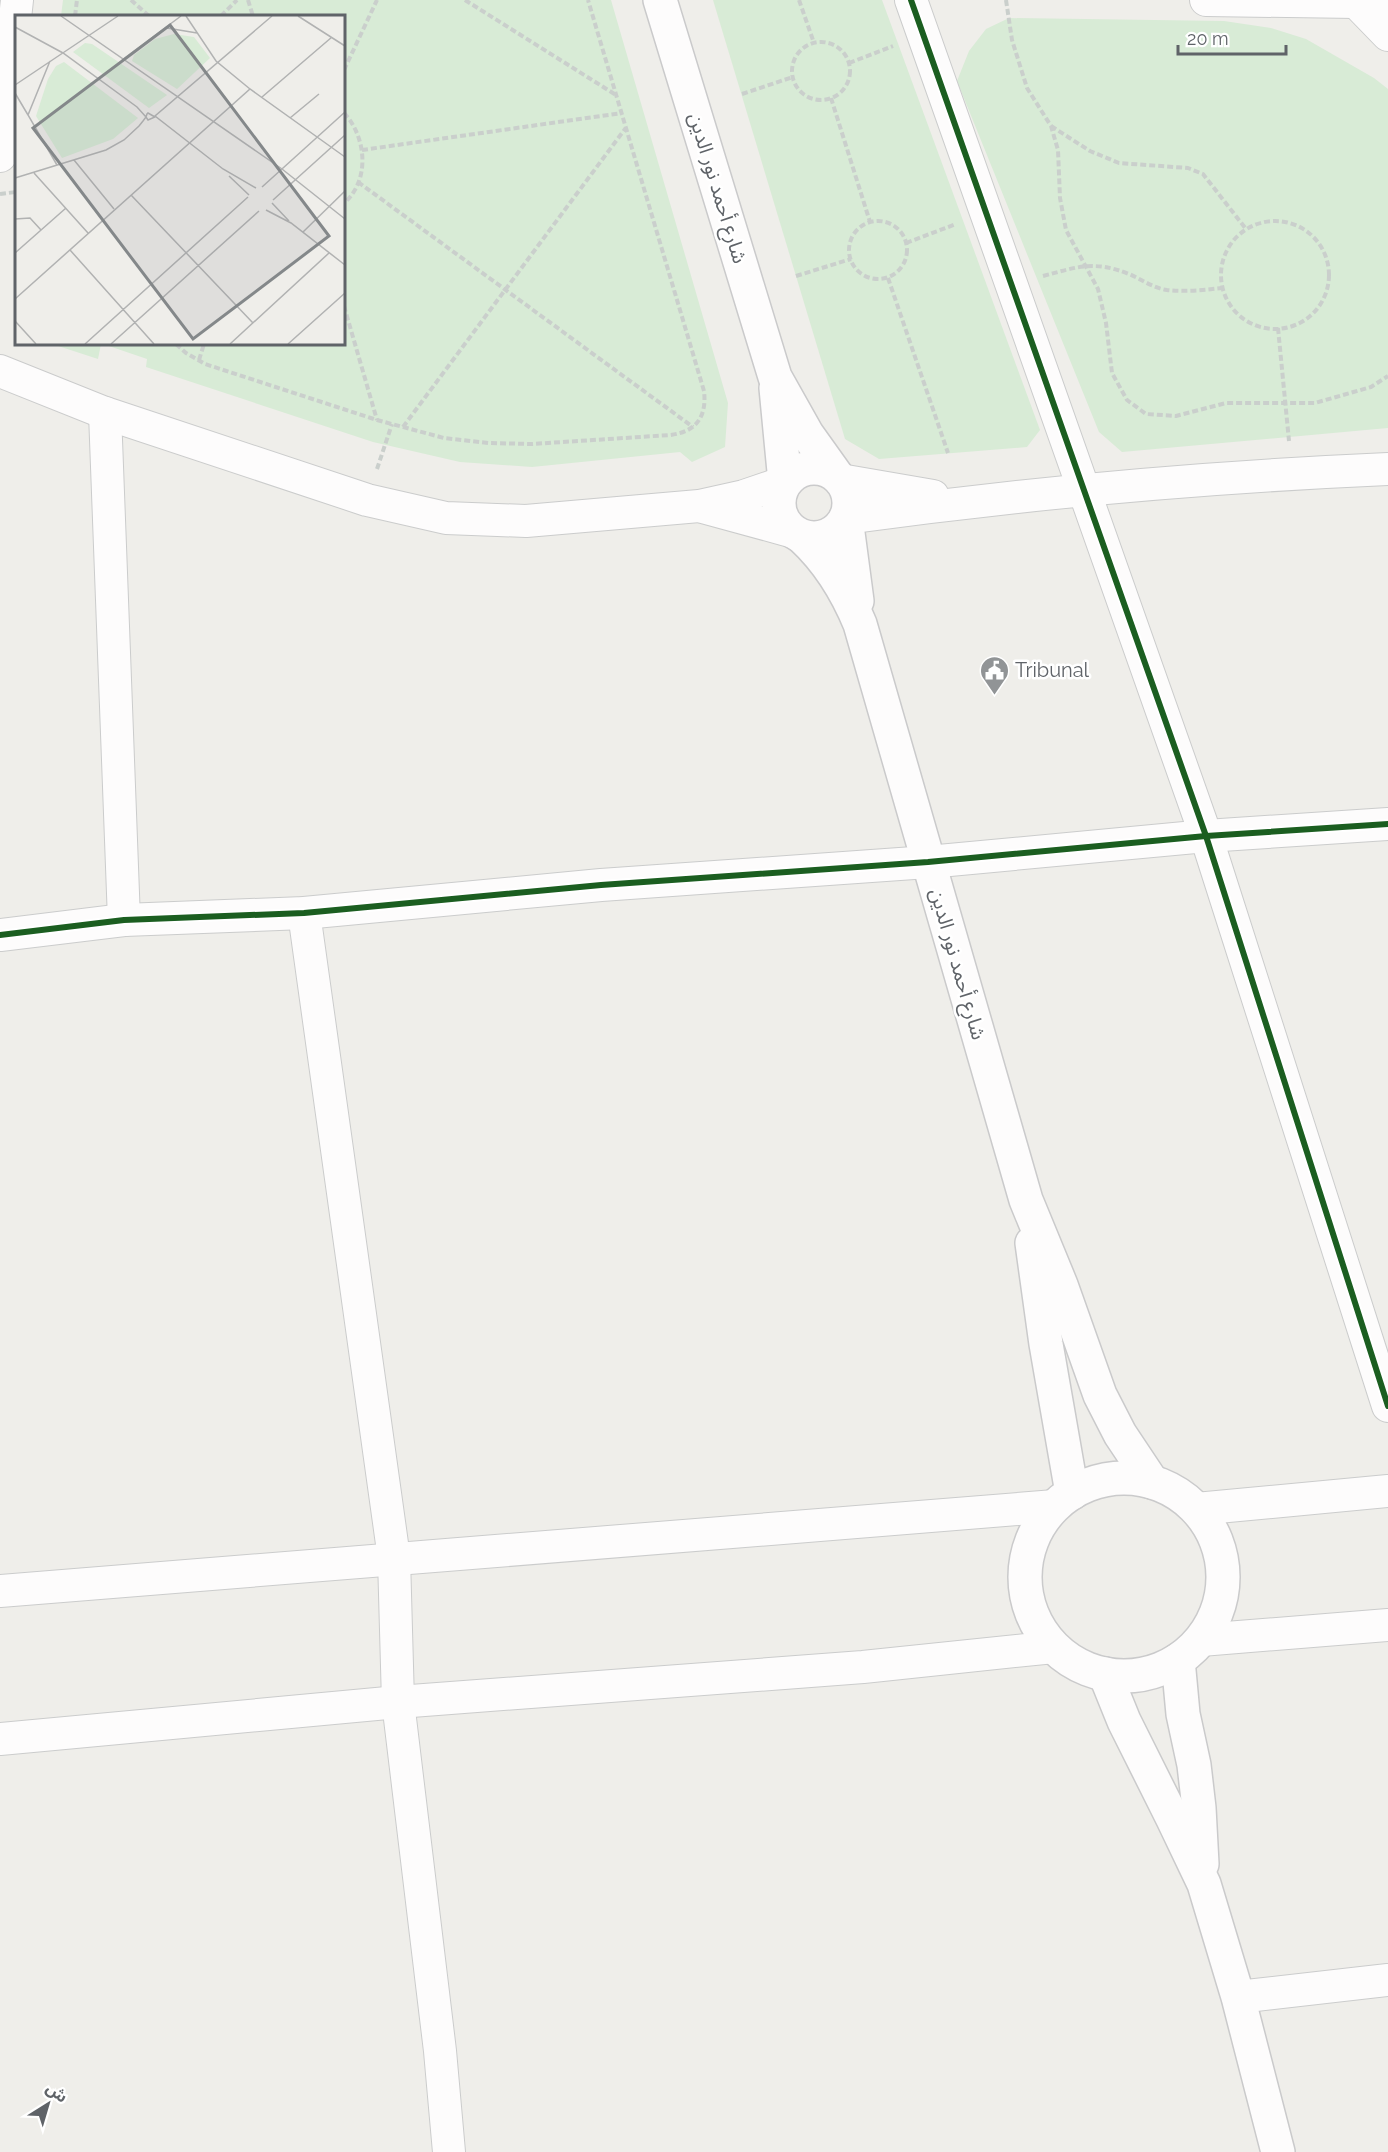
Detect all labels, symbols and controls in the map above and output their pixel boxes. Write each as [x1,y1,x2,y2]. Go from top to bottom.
inset map [15,15,345,345]
scale bar [1178,18,1286,56]
text: 20 m [1187,28,1229,49]
street label: شارع أحمد نور الدين [681,110,752,267]
public building icon: Tribunal [978,654,1010,696]
place label: Tribunal [1015,658,1090,682]
street label: شارع أحمد نور الدين [922,886,991,1043]
north arrow [18,2074,78,2134]
text: ش [42,2078,71,2107]

